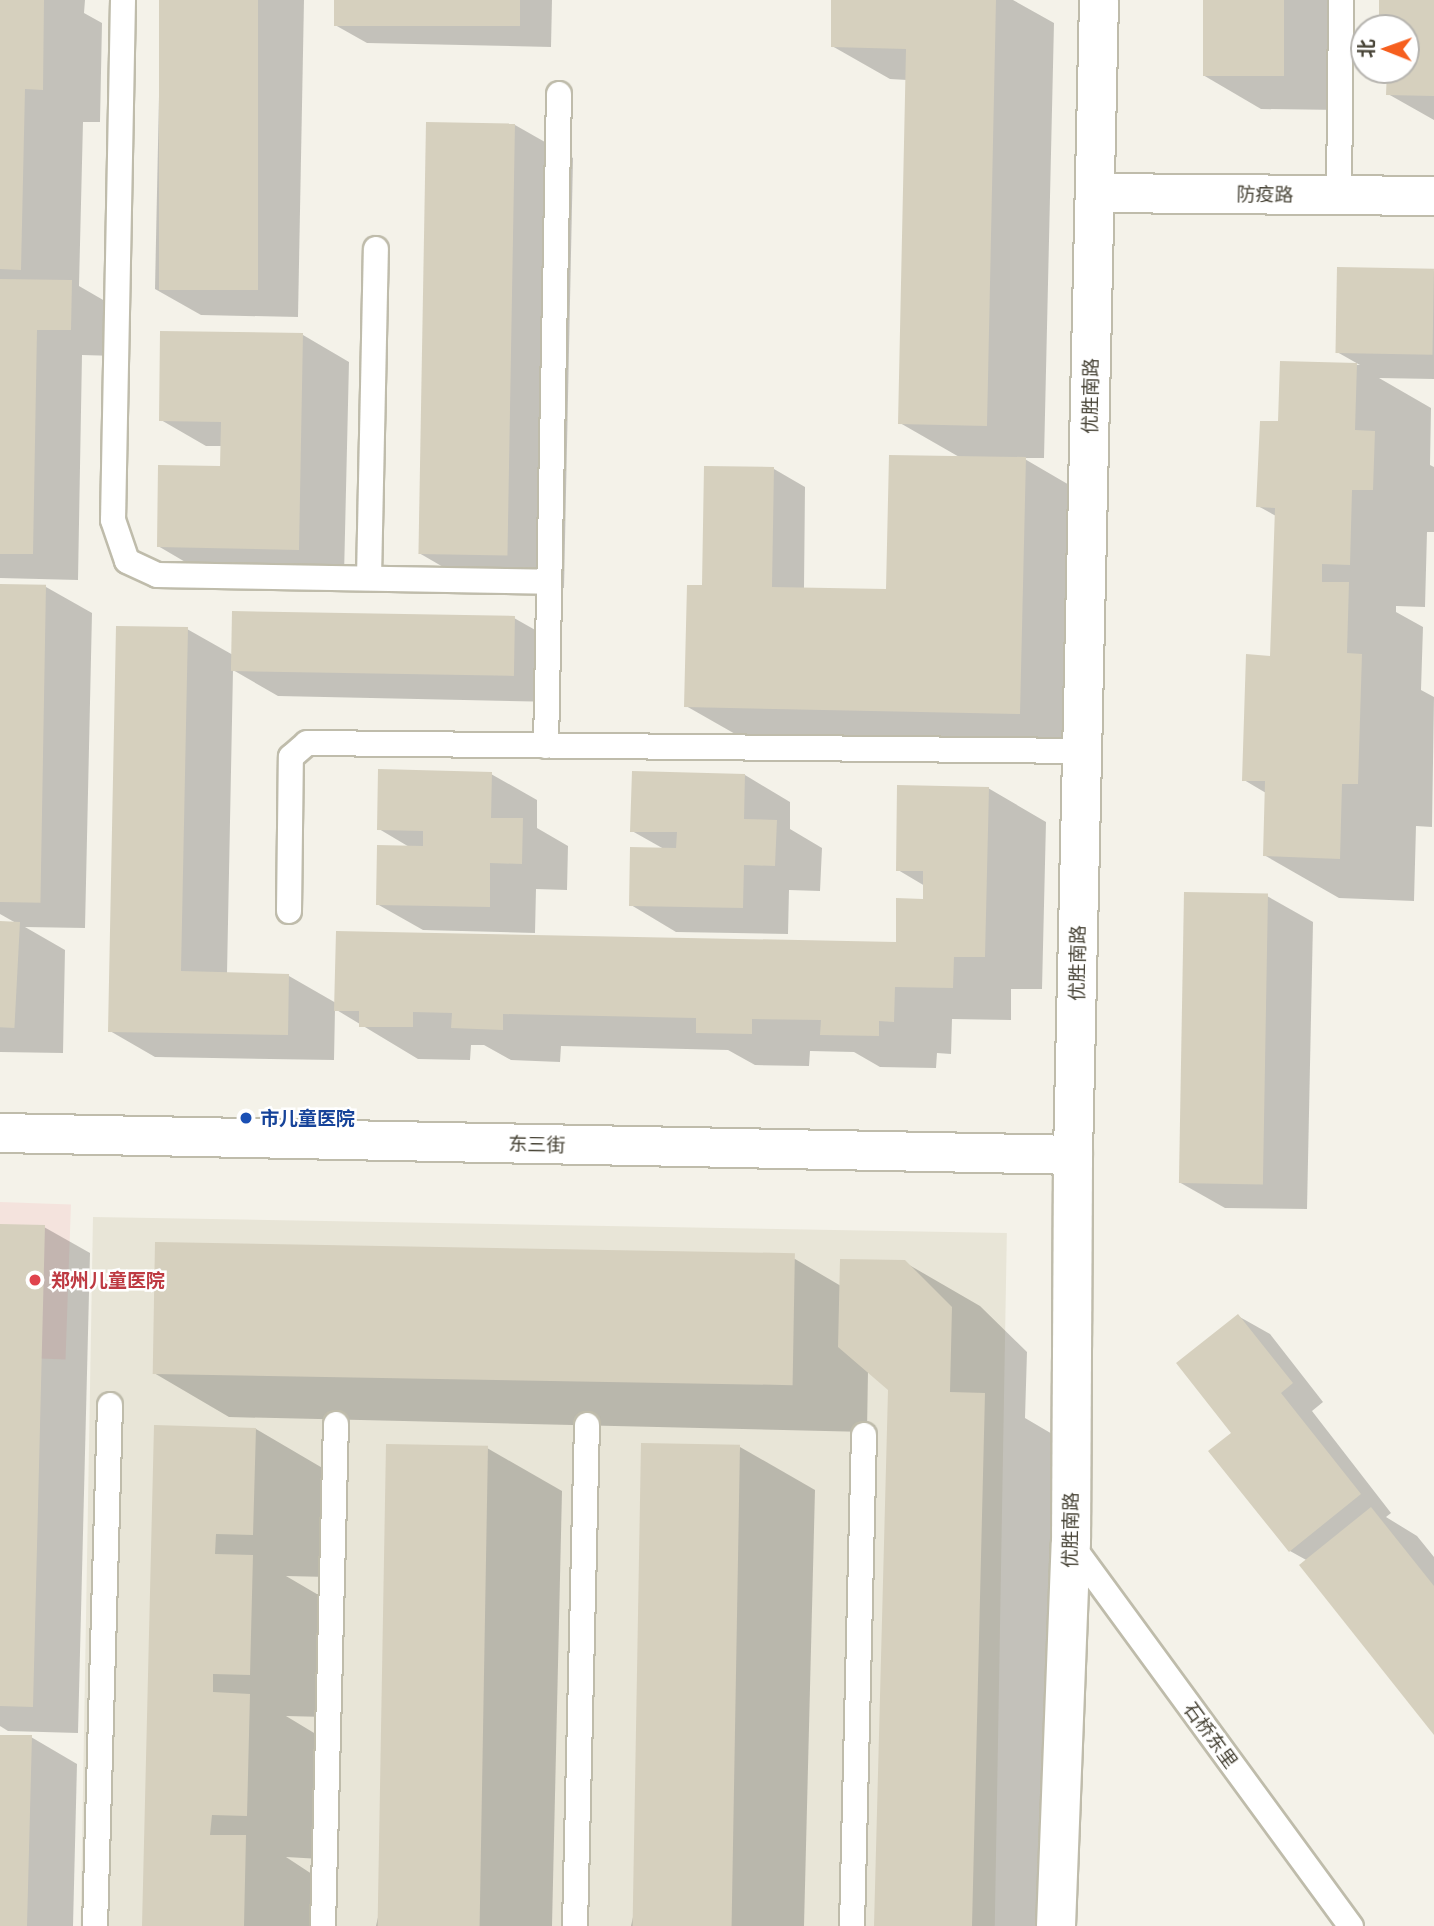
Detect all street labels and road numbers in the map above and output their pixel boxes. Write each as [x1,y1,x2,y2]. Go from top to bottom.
street label: 防疫路 [1236,182,1294,206]
street label: 优胜南路 [1078,358,1102,434]
street label: 优胜南路 [1065,925,1089,1001]
street label: 东三街 [508,1132,566,1156]
street label: 优胜南路 [1058,1492,1082,1568]
street label: 石桥东里 [1179,1698,1243,1772]

